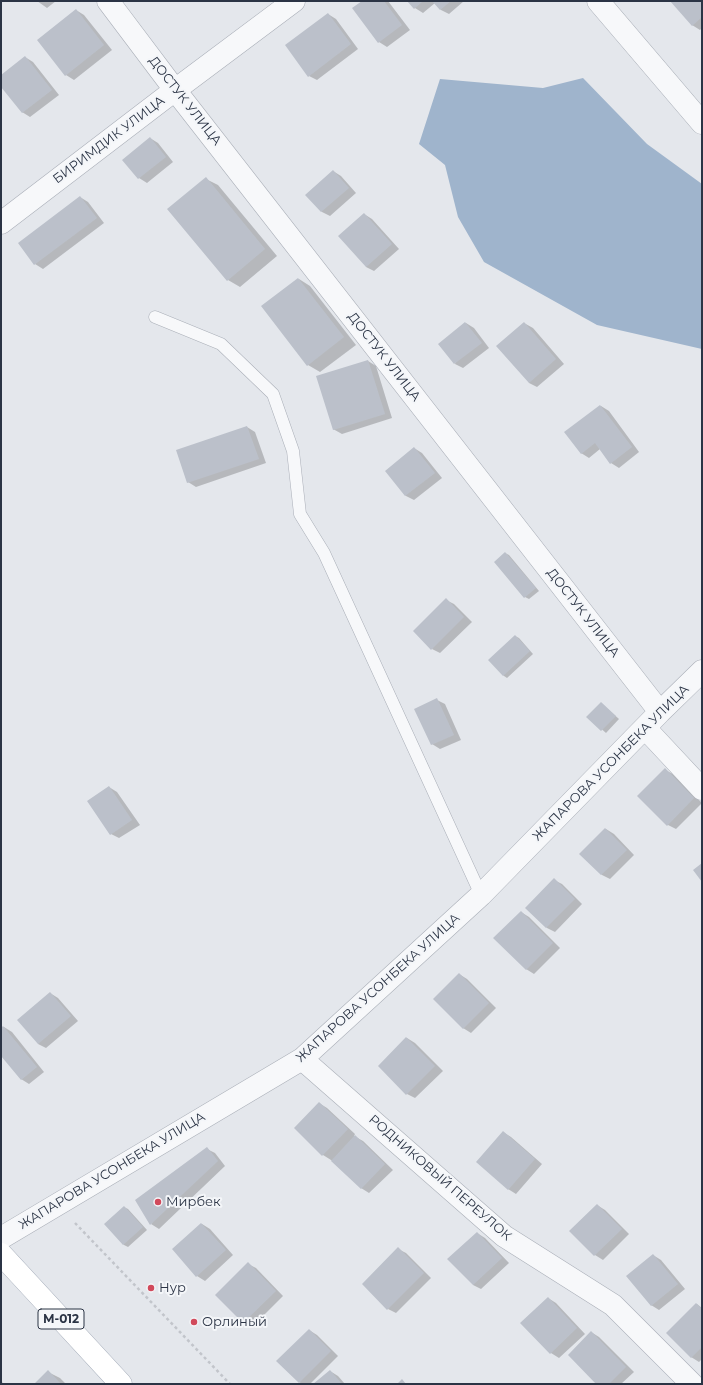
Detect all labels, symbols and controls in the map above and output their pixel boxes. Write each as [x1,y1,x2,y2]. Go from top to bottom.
street label: ДОСТУК УЛИЦА [145,53,225,149]
street label: БИРИМДИК УЛИЦА [50,93,168,187]
street label: ДОСТУК УЛИЦА [344,309,424,405]
street label: ДОСТУК УЛИЦА [543,565,623,661]
street label: ЖАПАРОВА УСОНБЕКА УЛИЦА [530,682,692,844]
street label: ЖАПАРОВА УСОНБЕКА УЛИЦА [293,910,463,1066]
street label: ЖАПАРОВА УСОНБЕКА УЛИЦА [16,1109,208,1233]
street label: РОДНИКОВЫЙ ПЕРЕУЛОК [365,1112,515,1244]
place label: Мирбек [166,1194,221,1210]
marker: Мирбек [153,1197,163,1207]
place label: Нур [159,1280,186,1296]
marker: Нур [146,1283,156,1293]
road number: М-012 [38,1309,84,1329]
place label: Орлиный [202,1314,267,1330]
marker: Орлиный [189,1317,199,1327]

